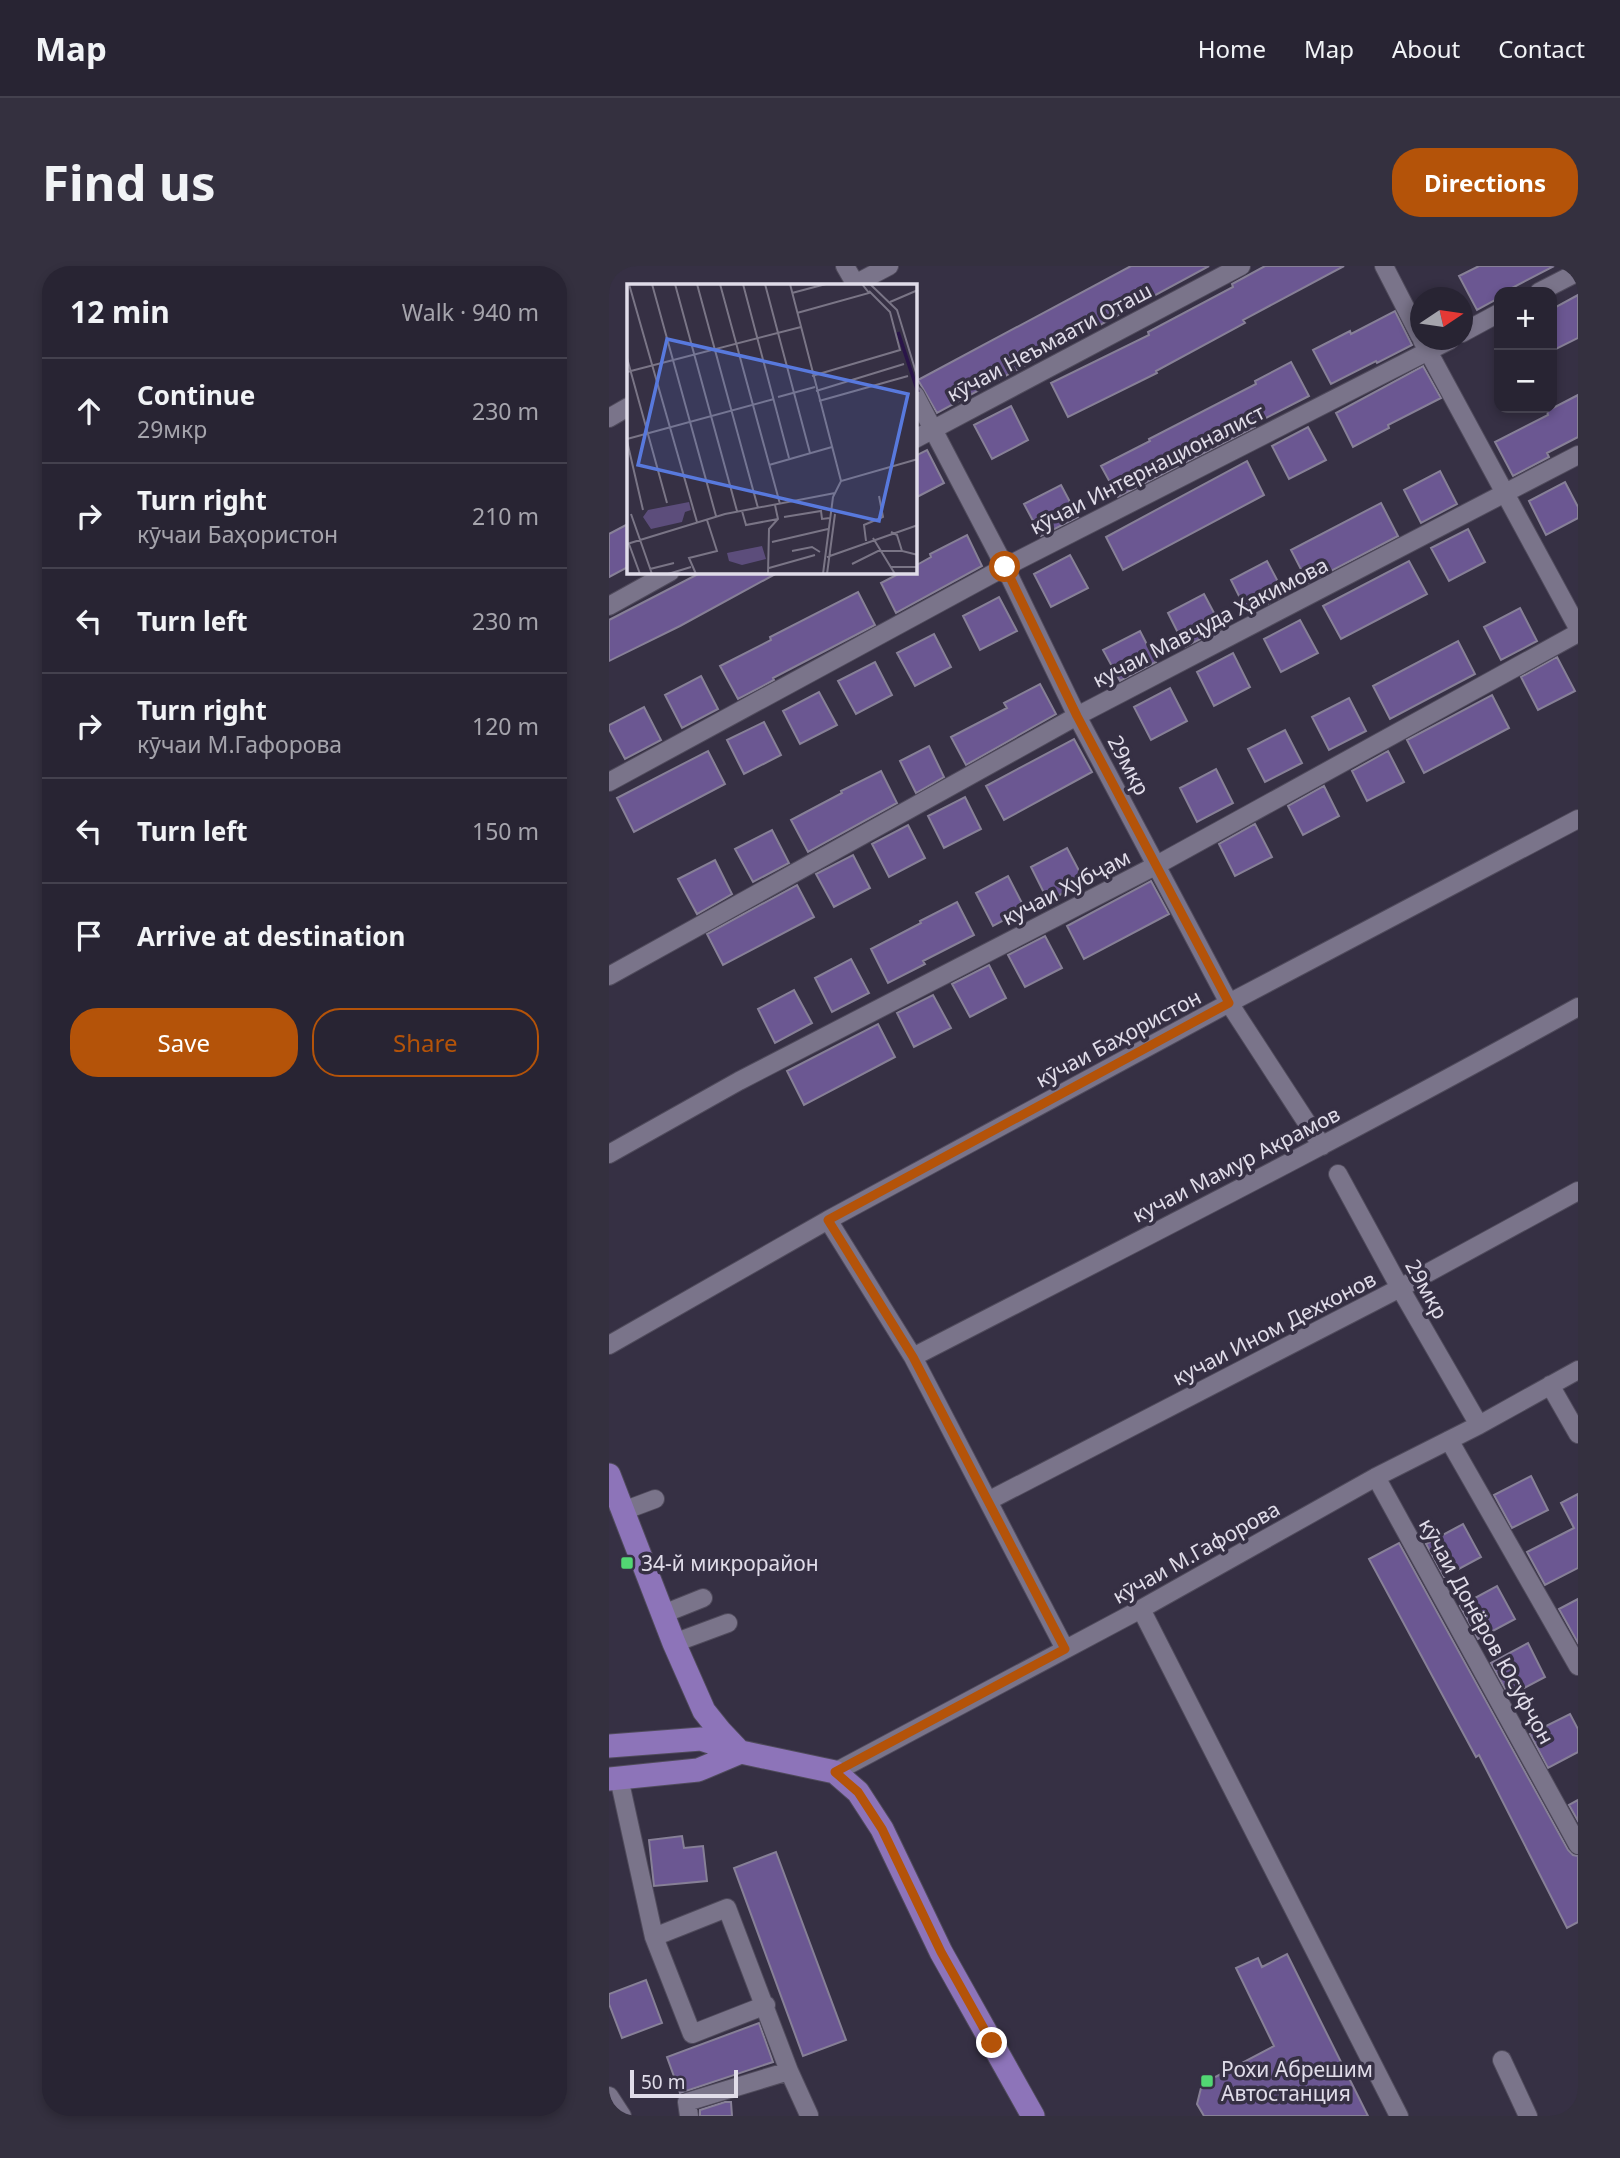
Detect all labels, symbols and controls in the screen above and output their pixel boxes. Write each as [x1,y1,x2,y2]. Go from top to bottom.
text: Map [35,26,107,71]
text: Home [1198,32,1266,65]
text: Map [1304,32,1354,65]
text: About [1392,32,1460,65]
text: Contact [1498,32,1585,65]
button: Directions [1392,148,1578,217]
text: Find us [42,149,216,215]
street label: кӯчаи Неъмаати Оташ [942,276,1156,408]
inset map [627,284,917,574]
north arrow [1410,287,1473,350]
map controls [1494,287,1557,413]
button: + [1494,287,1557,350]
text: 12 min [70,291,170,332]
text: Walk · 940 m [402,296,539,328]
button: − [1494,350,1557,413]
text: Continue [137,377,255,413]
icon: ahead [70,392,108,430]
text: 230 m [472,395,539,427]
street label: кӯчаи Интернационалист [1025,397,1269,541]
text: 29мкр [137,413,207,445]
text: Turn right [137,482,267,518]
icon: right [70,497,108,535]
text: 210 m [472,500,539,532]
text: кӯчаи Баҳористон [137,518,338,550]
street label: кучаи Мавҷуда Ҳакимова [1087,550,1333,694]
route start [989,551,1020,582]
icon: left [70,602,108,640]
text: Turn left [137,603,248,639]
text: 230 m [472,605,539,637]
text: Turn right [137,692,267,728]
icon: right [70,707,108,745]
text: 120 m [472,710,539,742]
text: кӯчаи М.Гафорова [137,728,342,760]
street label: 29мкр [1102,730,1156,800]
icon: left [70,812,108,850]
text: Turn left [137,813,248,849]
text: 150 m [472,815,539,847]
street label: кучаи Хубҷам [997,843,1135,931]
icon: arrive [70,917,108,955]
text: Arrive at destination [137,918,406,954]
street label: кӯчаи Баҳористон [1030,983,1206,1093]
button: Save [70,1008,298,1077]
button: Share [312,1008,539,1077]
street label: кучаи Мамур Акрамов [1127,1099,1345,1229]
street label: 29мкр [1399,1254,1455,1324]
street label: кучаи Ином Дехконов [1167,1264,1381,1392]
street label: кӯчаи М.Гафорова [1107,1494,1285,1610]
street label: кӯчаи Донёров Юсуфҷон [1413,1513,1561,1749]
place label: 34-й микрорайон [641,1549,819,1577]
marker: 34-й микрорайон [619,1555,635,1571]
route end [976,2027,1007,2058]
place label: Рохи Абрешим Автостанция [1221,2055,1373,2107]
scale bar [630,2067,739,2099]
text: 50 m [641,2069,685,2095]
marker: Рохи Абрешим Автостанция [1199,2073,1215,2089]

